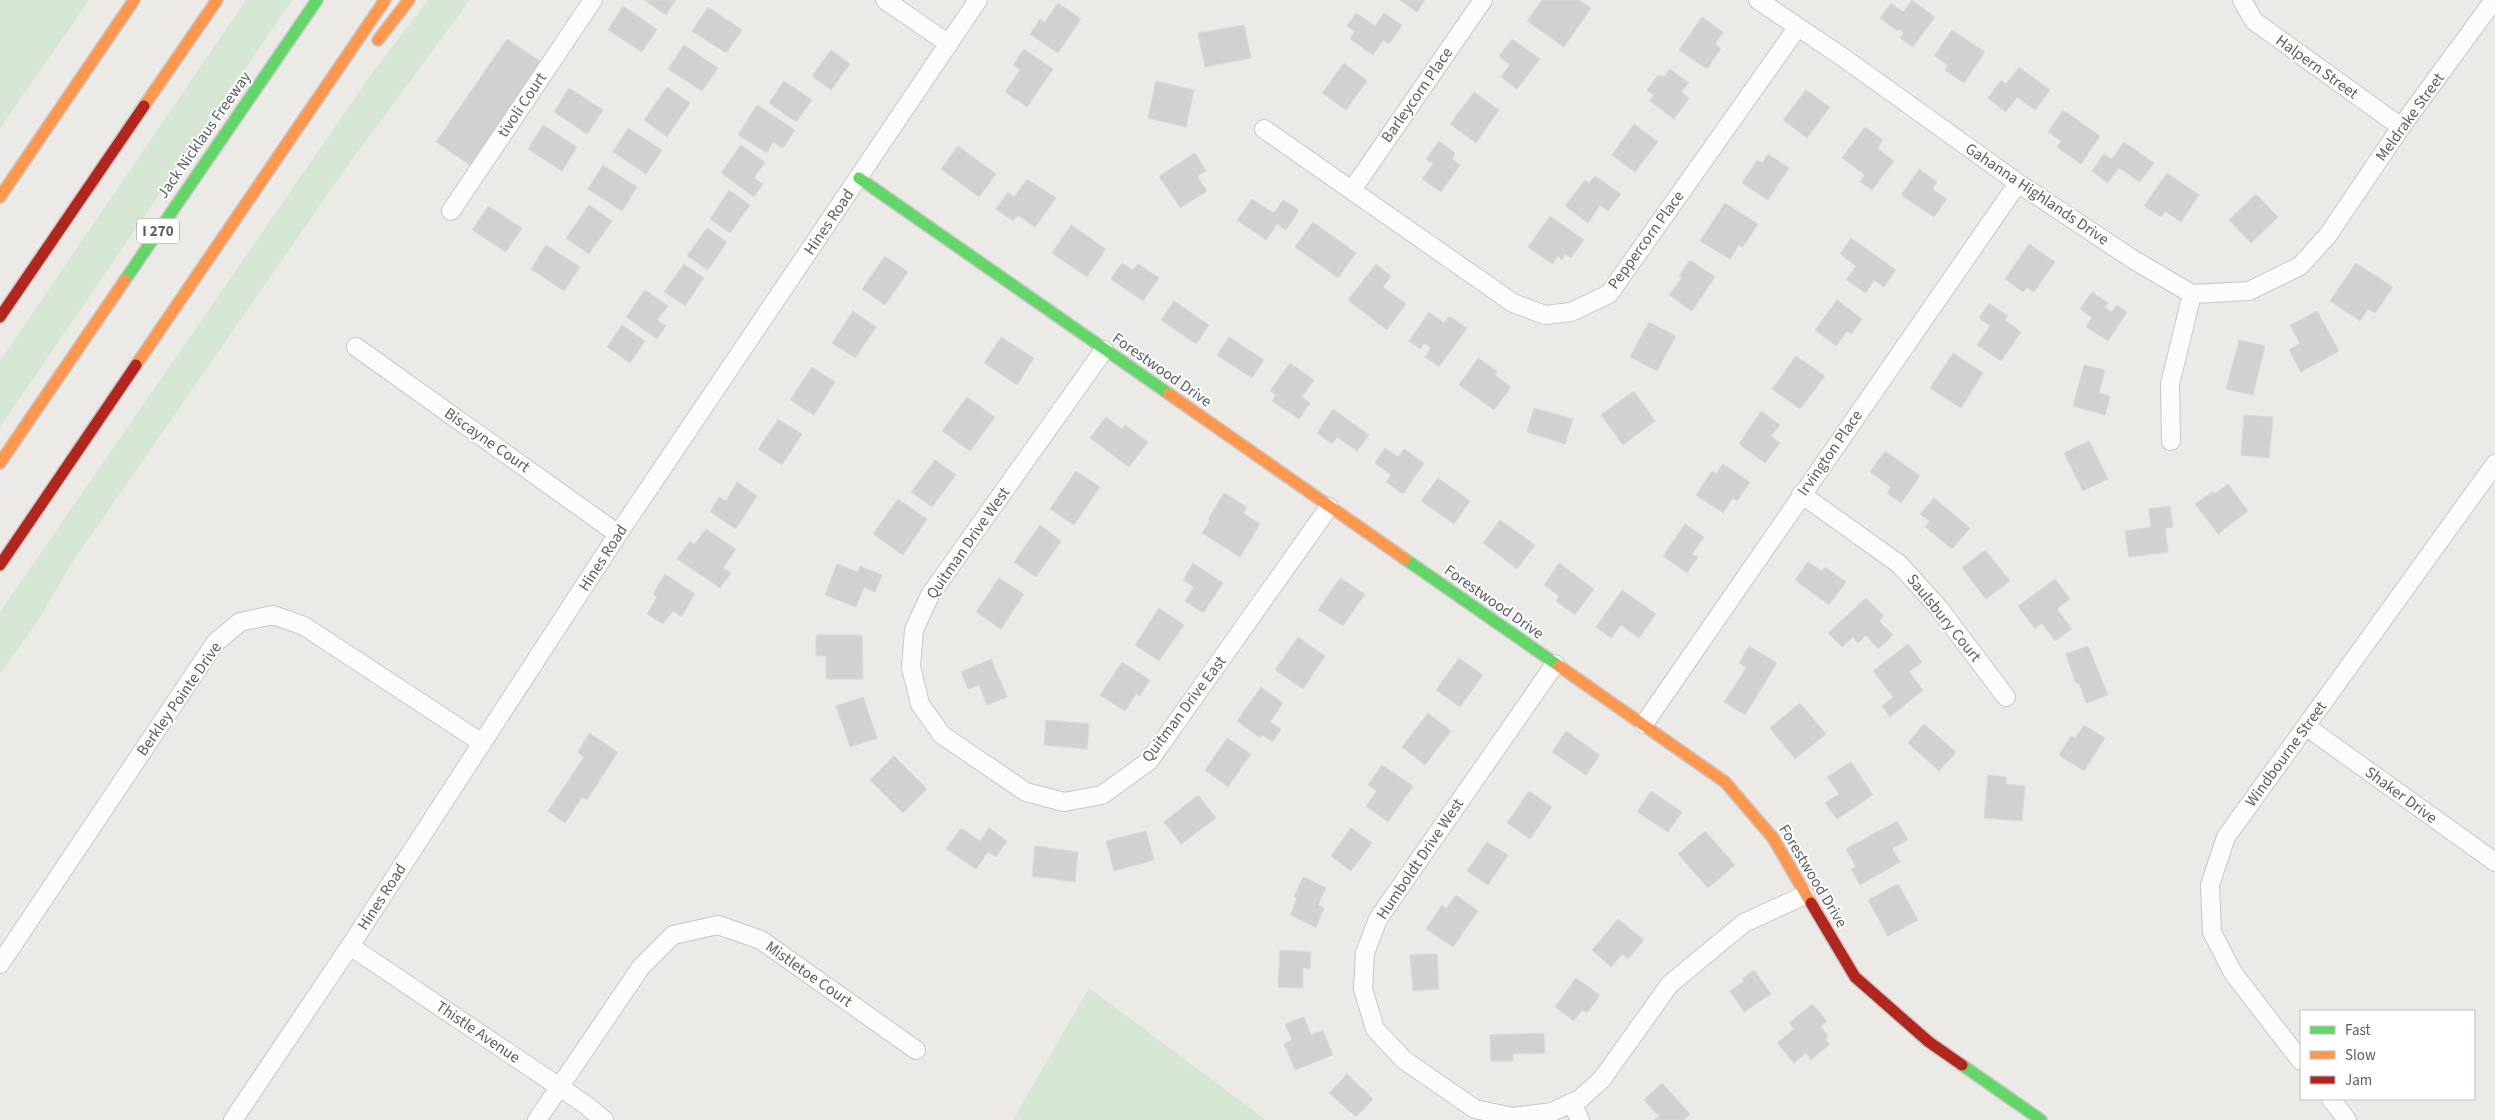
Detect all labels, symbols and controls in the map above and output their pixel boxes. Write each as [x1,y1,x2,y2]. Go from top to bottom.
street label: Halpern Street [2271,30,2363,105]
street label: Barleycorn Place [1376,43,1458,147]
street label: Jack Nicklaus Freeway [152,67,256,203]
street label: tivoli Court [492,68,552,142]
street label: Meldrake Street [2370,68,2450,166]
street label: Gahanna Highlands Drive [1961,138,2113,250]
street label: Hines Road [799,185,859,259]
street label: Peppercorn Place [1603,186,1689,294]
road number: I 270 [137,218,179,244]
street label: Forestwood Drive [1108,327,1216,413]
street label: Biscayne Court [440,402,535,478]
street label: Irvington Place [1792,406,1868,500]
street label: Quitman Drive West [921,482,1015,603]
street label: Hines Road [573,520,633,596]
street label: Forestwood Drive [1440,559,1548,645]
street label: Saulsbury Court [1902,569,1987,667]
street label: Berkley Pointe Drive [131,637,227,760]
street label: Quitman Drive East [1137,651,1232,767]
street label: Windbourne Street [2240,696,2332,811]
street label: Shaker Drive [2360,761,2442,829]
street label: Humboldt Drive West [1371,794,1469,924]
street label: Forestwood Drive [1773,820,1853,932]
street label: Hines Road [352,859,412,935]
street label: Mistletoe Court [761,936,857,1013]
street label: Thistle Avenue [431,996,525,1068]
legend [2300,1010,2475,1100]
text: Fast [2345,1020,2371,1041]
text: Slow [2345,1045,2376,1066]
text: Jam [2345,1070,2372,1091]

